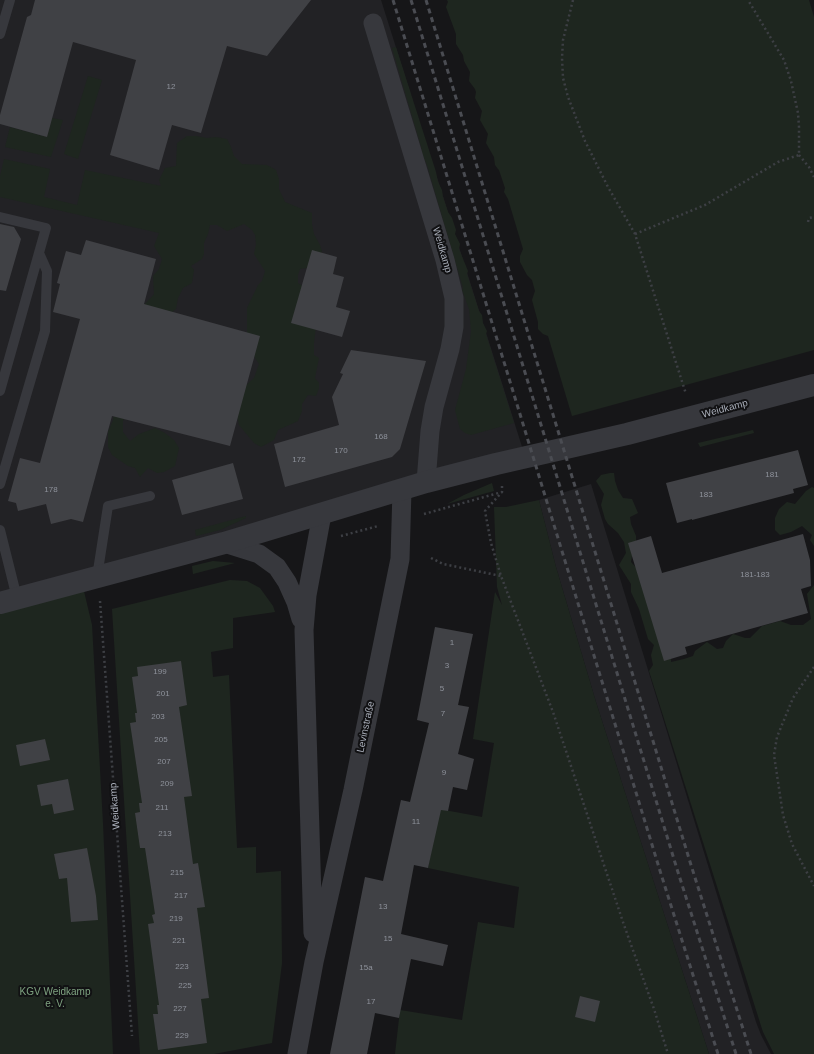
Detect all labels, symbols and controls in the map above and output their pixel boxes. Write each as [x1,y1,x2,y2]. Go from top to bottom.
house number: 12 [167,82,175,92]
street label: Weidkamp [430,226,454,274]
street label: Weidkamp [701,397,749,421]
house number: 168 [374,432,388,442]
house number: 170 [334,446,348,456]
house number: 172 [292,455,306,465]
house number: 181 [765,470,779,480]
house number: 178 [44,485,58,495]
house number: 183 [699,490,713,500]
house number: 181-183 [740,570,770,580]
house number: 1 [450,638,454,648]
house number: 3 [445,661,449,671]
house number: 199 [153,667,167,677]
house number: 5 [440,684,444,694]
house number: 201 [156,689,170,699]
street label: Levinstraße [355,700,377,754]
house number: 7 [441,709,445,719]
house number: 203 [151,712,165,722]
house number: 205 [154,735,168,745]
house number: 207 [157,757,171,767]
house number: 9 [442,768,446,778]
house number: 209 [160,779,174,789]
street label: Weidkamp [107,782,123,830]
house number: 211 [156,803,168,813]
house number: 11 [412,817,420,827]
house number: 213 [158,829,172,839]
house number: 215 [170,868,184,878]
house number: 217 [174,891,188,901]
house number: 13 [379,902,387,912]
house number: 219 [169,914,183,924]
house number: 15 [384,934,392,944]
house number: 221 [172,936,186,946]
house number: 223 [175,962,189,972]
house number: 15a [359,963,373,973]
house number: 225 [178,981,192,991]
park label: KGV Weidkamp e. V. [20,986,90,1010]
house number: 17 [367,997,375,1007]
house number: 227 [173,1004,187,1014]
house number: 229 [175,1031,189,1041]

